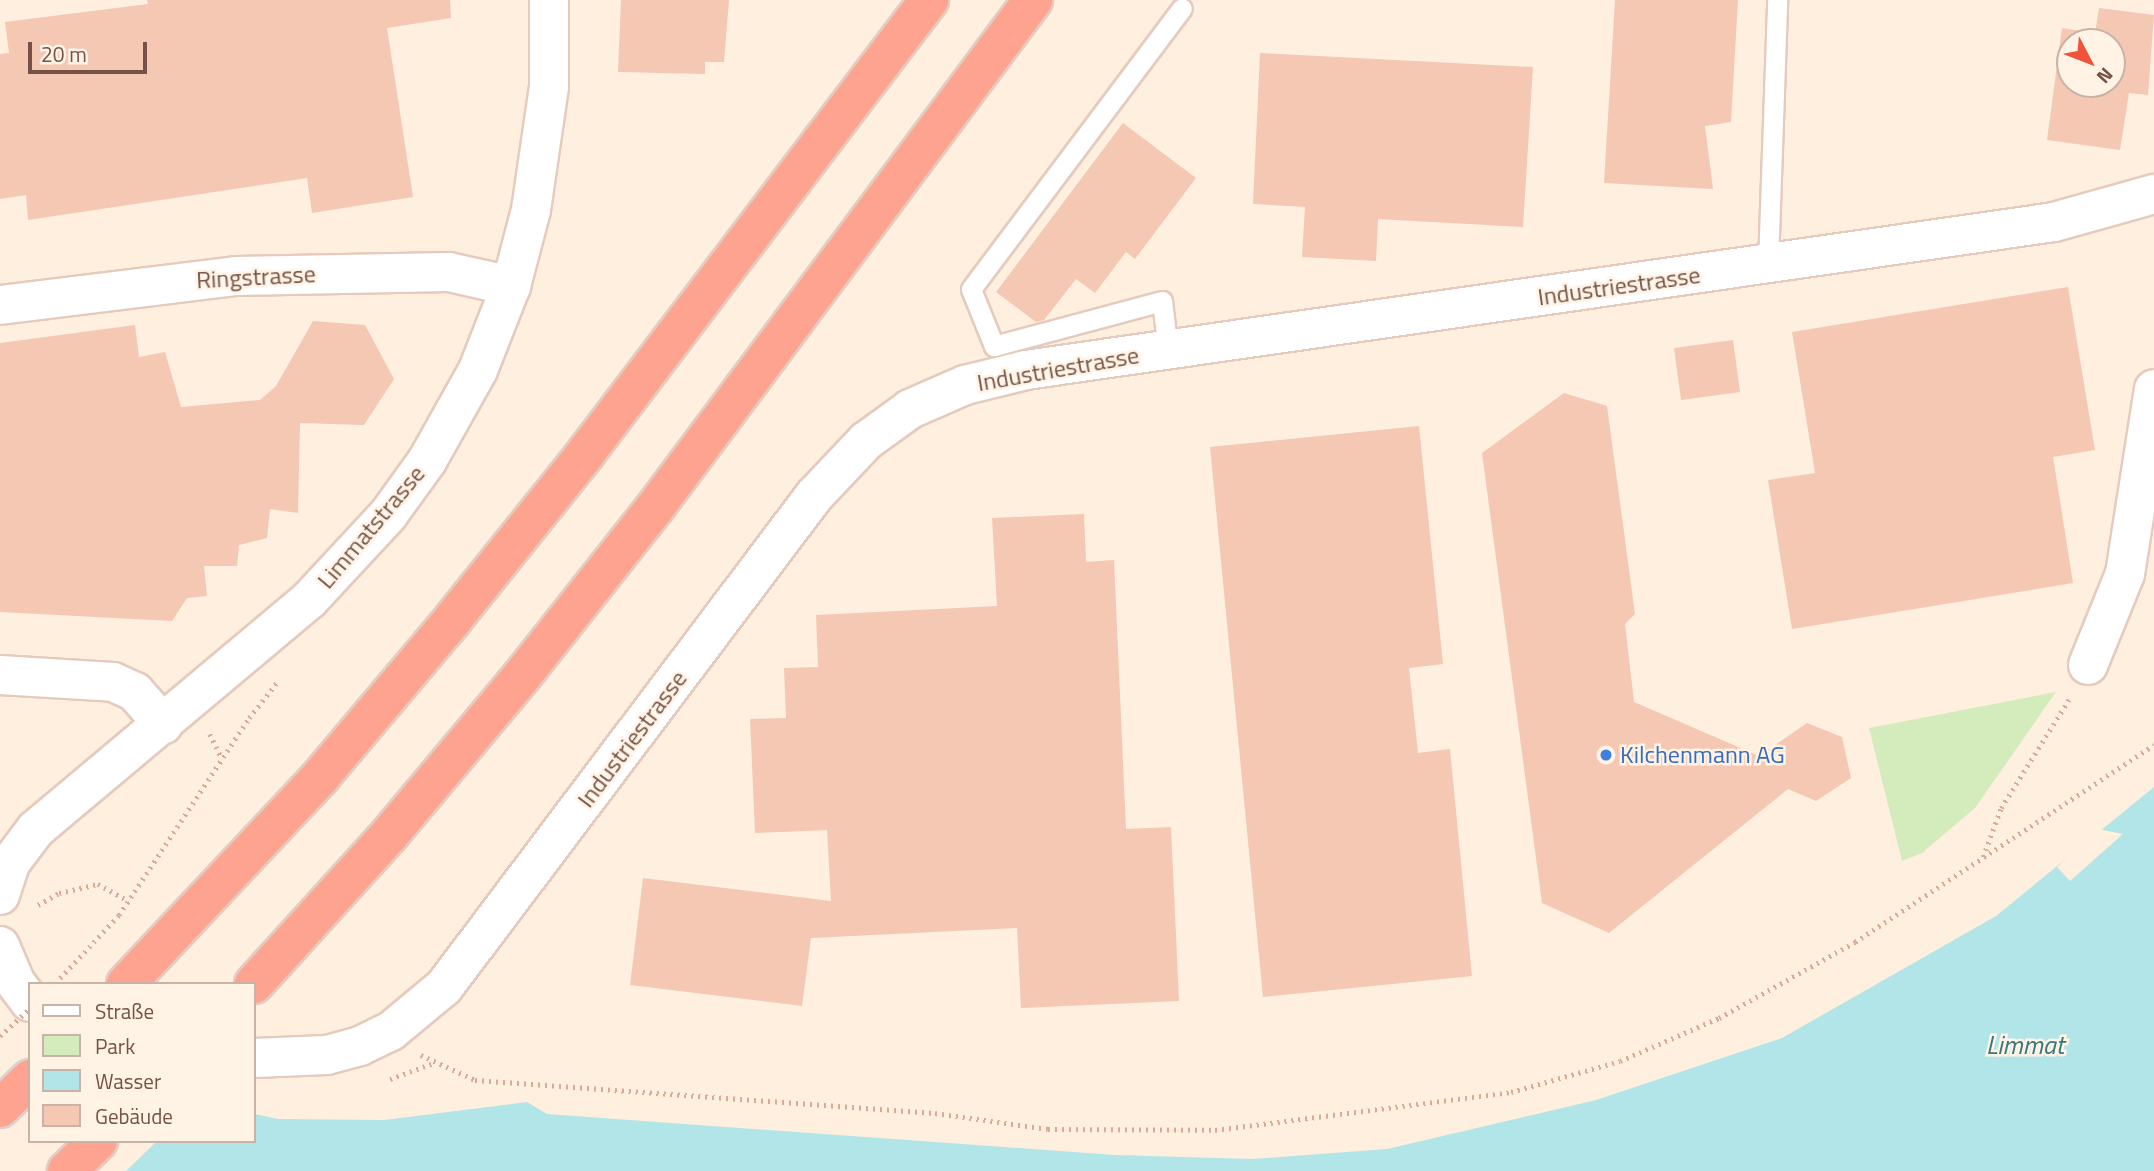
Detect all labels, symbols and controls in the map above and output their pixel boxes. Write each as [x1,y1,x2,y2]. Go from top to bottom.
scale bar [32,28,150,72]
north arrow [2056,28,2126,98]
text: 20 m [41,38,87,70]
text: N [2090,61,2121,91]
street label: Ringstrasse [196,259,316,295]
street label: Industriestrasse [1536,260,1702,312]
street label: Industriestrasse [975,341,1141,397]
street label: Limmatstrasse [311,460,431,594]
street label: Industriestrasse [571,665,693,813]
place label: Kilchenmann AG [1620,741,1785,769]
marker: Kilchenmann AG [1598,747,1614,763]
legend [28,982,256,1143]
text: Straße [95,995,154,1027]
water label: Limmat [1986,1029,2064,1061]
text: Park [95,1030,135,1062]
text: Wasser [95,1065,161,1097]
text: Gebäude [95,1100,173,1132]

